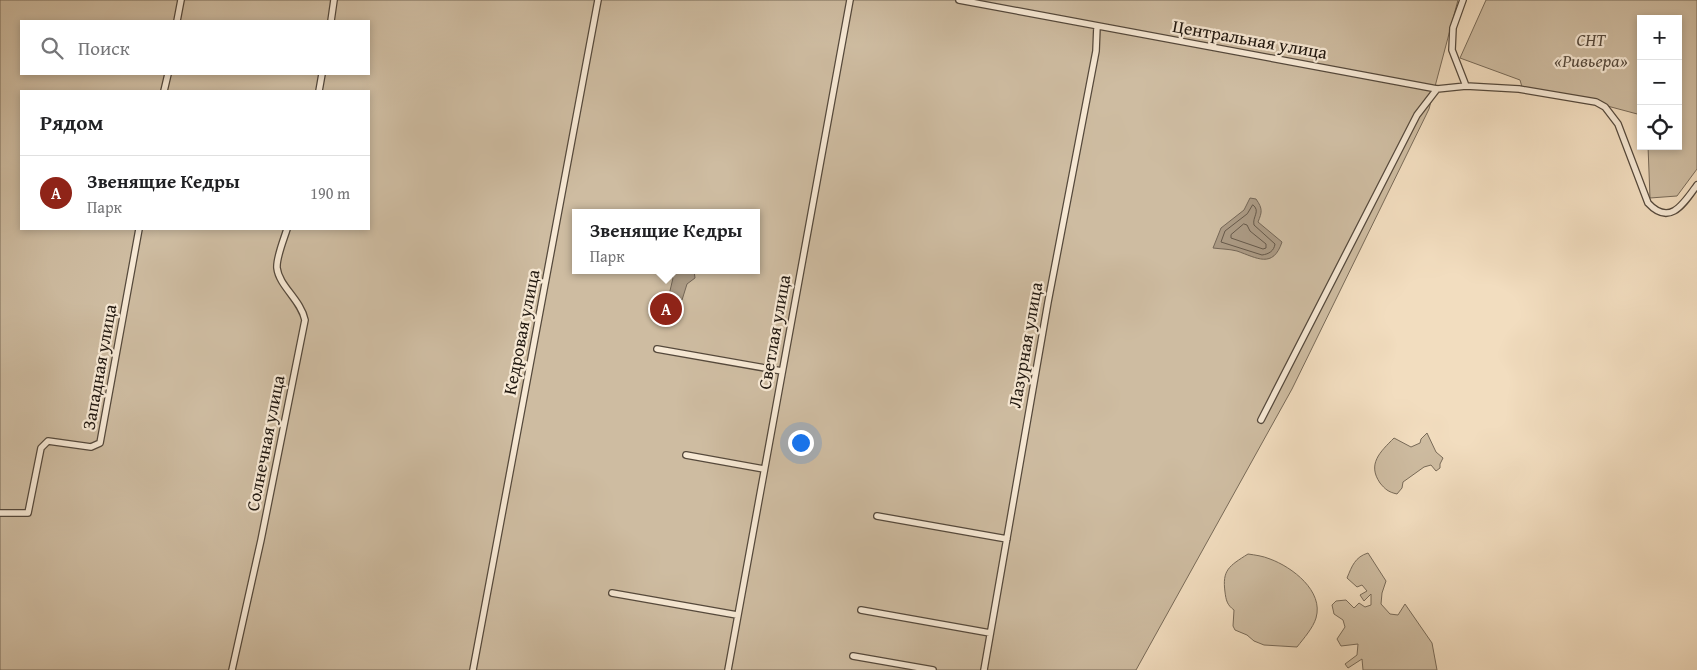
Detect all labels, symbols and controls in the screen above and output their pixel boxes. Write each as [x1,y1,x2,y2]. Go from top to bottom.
street label: Центральная улица [1171,12,1330,66]
map controls [1637,15,1682,150]
button: + [1637,15,1682,60]
search box [20,20,370,75]
park label: СНТ «Ривьера» [1554,26,1628,74]
icon: search [38,34,66,62]
text: Поиск [78,34,130,62]
button: − [1637,60,1682,105]
button: locate [1637,105,1682,150]
text: Рядом [40,107,103,138]
text: Звенящие Кедры [87,167,240,195]
text: A [51,181,61,205]
text: 190 m [310,181,350,205]
text: Парк [87,195,122,219]
popup [572,209,760,274]
text: Звенящие Кедры [590,216,742,244]
text: Парк [590,244,625,268]
street label: Кедровая улица [496,267,546,397]
street label: Светлая улица [751,272,797,391]
street label: Лазурная улица [1001,280,1049,410]
pin: A [650,290,682,328]
street label: Западная улица [75,302,123,432]
street label: Солнечная улица [239,372,292,513]
your location [788,430,814,456]

